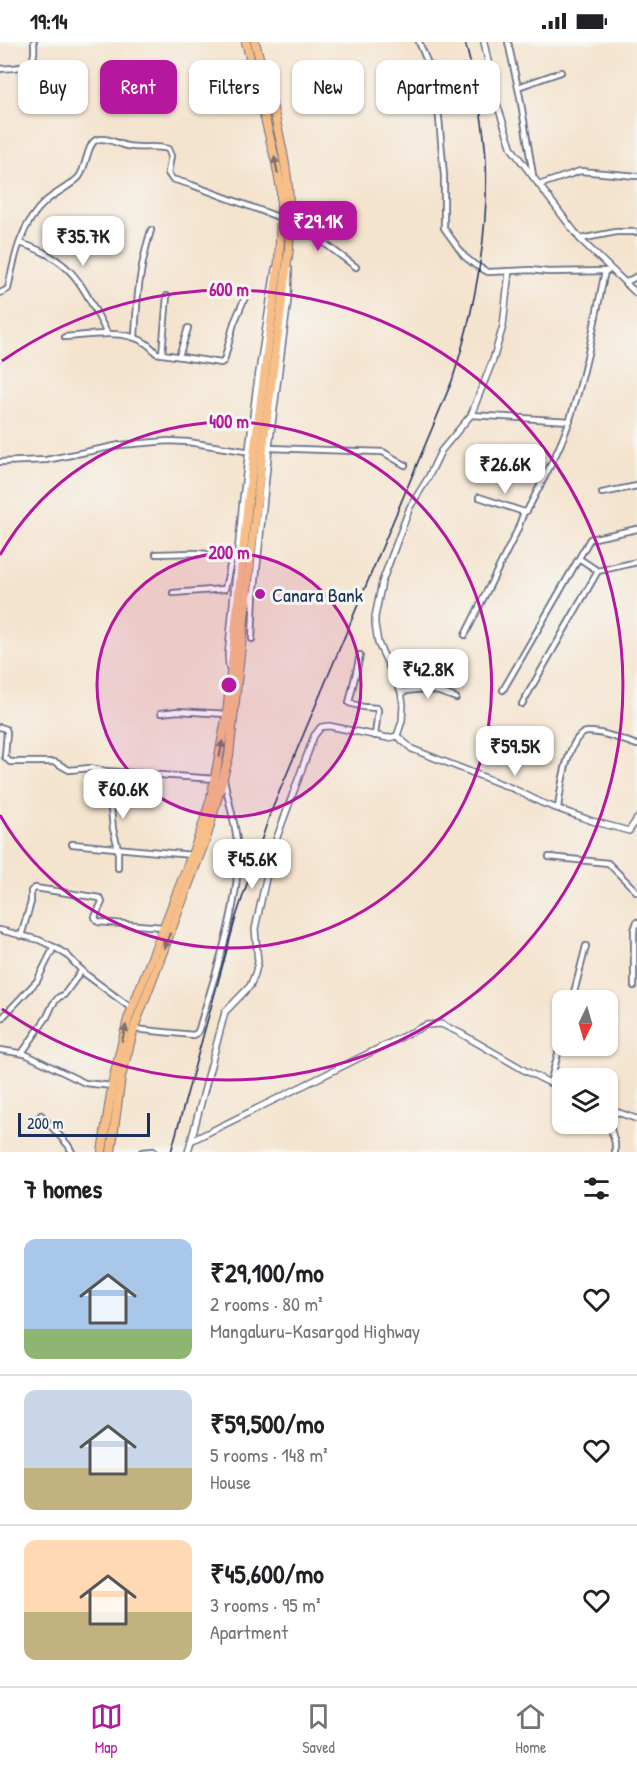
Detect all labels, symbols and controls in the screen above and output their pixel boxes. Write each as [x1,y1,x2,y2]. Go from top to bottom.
text: 19:14 [30,6,67,36]
chip: Buy [18,60,88,114]
chip: Rent [100,60,177,114]
chip: Filters [189,60,280,114]
chip: New [292,60,364,114]
chip: Apartment [376,60,500,114]
one-way arrow [271,156,280,175]
pin: ₹29.1K [269,201,367,252]
text: ₹29.1K [293,207,343,234]
pin: ₹35.7K [34,216,132,267]
text: ₹35.7K [56,222,110,249]
text: 600 m [209,277,249,302]
text: 400 m [209,409,249,434]
pin: ₹26.6K [456,444,554,495]
text: ₹26.6K [479,450,531,477]
text: 200 m [209,540,249,565]
place label: Canara Bank [272,581,363,608]
marker: Canara Bank [253,587,267,601]
pin: ₹42.8K [379,649,477,700]
text: ₹42.8K [402,655,454,682]
centre of rings [219,675,239,695]
pin: ₹59.5K [466,726,564,777]
text: ₹59.5K [490,732,540,759]
one-way arrow [217,740,226,759]
pin: ₹60.6K [74,769,172,820]
text: ₹60.6K [97,775,149,802]
pin: ₹45.6K [203,839,301,890]
text: ₹45.6K [227,845,277,872]
one-way arrow [162,932,171,950]
north arrow [552,990,618,1056]
map controls [552,990,618,1134]
one-way arrow [120,1023,129,1041]
button: layers [552,1068,618,1134]
scale bar [18,1110,150,1138]
text: 200 m [27,1112,63,1134]
text: 7 homes [24,1171,102,1206]
icon: filters [580,1172,613,1205]
text: ₹29,100/mo [210,1255,324,1290]
icon: home [72,1263,144,1335]
icon: heart [580,1283,613,1316]
text: 2 rooms · 80 m² [210,1290,323,1317]
text: Mangaluru-Kasargod Highway [210,1317,420,1344]
text: ₹59,500/mo [210,1406,324,1441]
icon: home [72,1414,144,1486]
icon: heart [580,1434,613,1467]
text: 5 rooms · 148 m² [210,1441,328,1468]
text: House [210,1468,251,1495]
text: ₹45,600/mo [210,1556,324,1591]
icon: home [72,1564,144,1636]
icon: heart [580,1584,613,1617]
text: 3 rooms · 95 m² [210,1591,320,1618]
text: Apartment [210,1618,288,1645]
tab: Map [90,1700,123,1758]
tab: Saved [302,1700,335,1758]
tab: Home [514,1700,547,1758]

